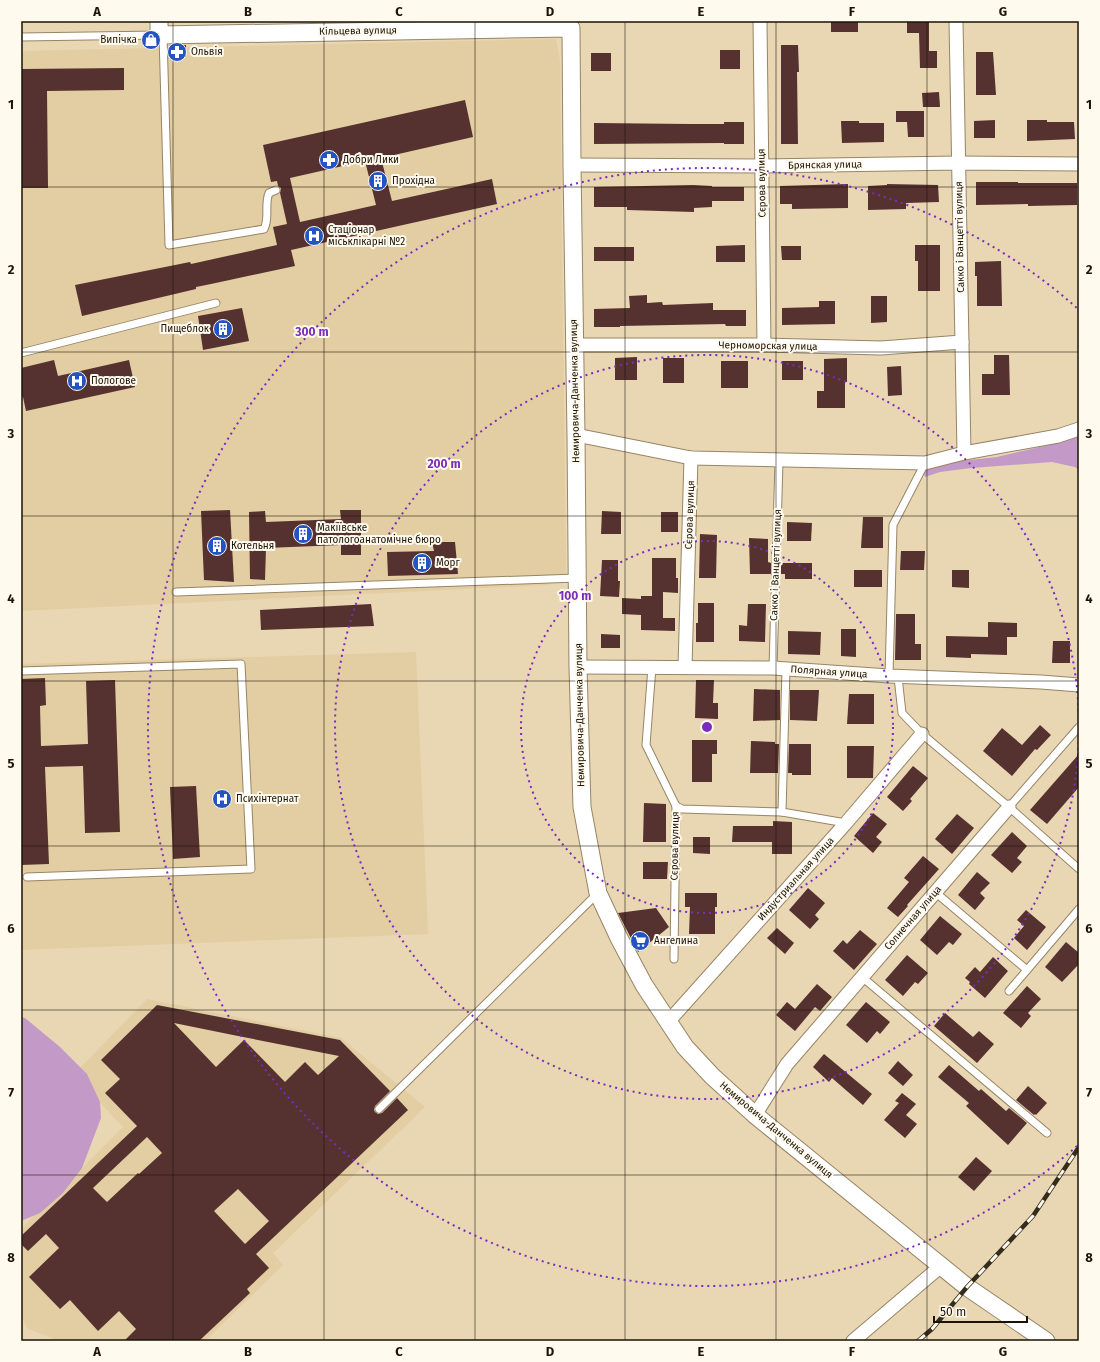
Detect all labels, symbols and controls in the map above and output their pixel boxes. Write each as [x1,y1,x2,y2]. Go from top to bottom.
text: A [92,4,101,19]
text: B [244,4,252,19]
text: C [395,4,403,19]
text: D [546,4,555,19]
text: E [698,4,705,19]
text: F [849,4,856,19]
text: G [999,4,1007,19]
street label: Кільцева вулиця [319,23,397,38]
shop icon: Випічка [140,29,162,51]
place label: Випічка [100,33,137,46]
pharmacy icon: Ольвія [166,41,188,63]
place label: Ольвія [191,45,223,58]
text: 1 [8,97,14,112]
text: 1 [1086,97,1092,112]
street label: Сєрова вулиця [755,148,769,218]
pharmacy icon: Добри Лики [318,149,340,171]
place label: Добри Лики [342,154,399,166]
street label: Брянская улица [788,158,862,172]
building icon: Прохідна [367,170,389,192]
place label: Прохідна [392,174,435,187]
street label: Сакко і Ванцетті вулиця [952,181,967,293]
place label: Стаціонар міськлікарні №2 [328,223,405,248]
hospital icon: Стаціонар міськлікарні №2 [303,225,325,247]
text: 2 [8,262,15,277]
text: 2 [1086,262,1093,277]
building icon: Пищеблок [212,318,234,340]
street label: Немировича-Данченка вулиця [568,319,582,463]
place label: Пищеблок [160,323,210,335]
text: 300 m [294,325,329,339]
street label: Черноморская улица [718,339,818,353]
hospital icon: Пологове [66,370,88,392]
place label: Пологове [91,375,136,387]
text: 3 [7,426,15,441]
text: 3 [1085,426,1093,441]
text: 200 m [427,457,461,471]
street label: Сєрова вулиця [683,480,697,550]
street label: Сакко і Ванцетті вулиця [767,509,784,621]
place label: Макіївське патологоанатомічне бюро [317,521,441,546]
building icon: Макіївське патологоанатомічне бюро [292,523,314,545]
building icon: Котельня [206,535,228,557]
place label: Котельня [231,540,274,552]
building icon: Морг [411,552,433,574]
place label: Морг [436,557,461,569]
text: 100 m [559,589,591,603]
text: 4 [7,591,15,606]
text: 4 [1085,591,1093,606]
street label: Немировича-Данченка вулиця [573,643,587,787]
street label: Полярная улица [790,663,868,681]
centre of rings [700,720,714,734]
text: 5 [8,756,15,771]
text: 5 [1086,756,1093,771]
hospital icon: Психінтернат [211,788,233,810]
place label: Психінтернат [236,792,299,805]
street label: Сєрова вулиця [668,811,682,881]
street label: Индустриальная улица [755,835,837,923]
street label: Солнечная улица [882,883,944,953]
text: 6 [7,921,15,936]
text: 6 [1085,921,1093,936]
supermarket icon: Ангелина [629,930,651,952]
place label: Ангелина [654,935,698,947]
street label: Немировича-Данченка вулиця [717,1079,835,1181]
text: 7 [8,1085,14,1100]
text: 7 [1086,1085,1092,1100]
text: 8 [7,1250,15,1265]
text: 8 [1085,1250,1093,1265]
scale bar [934,1298,1027,1324]
text: 50 m [940,1305,966,1319]
text: A [92,1344,101,1359]
text: B [244,1344,252,1359]
text: C [395,1344,403,1359]
text: D [546,1344,555,1359]
text: E [698,1344,705,1359]
text: F [849,1344,856,1359]
text: G [999,1344,1007,1359]

